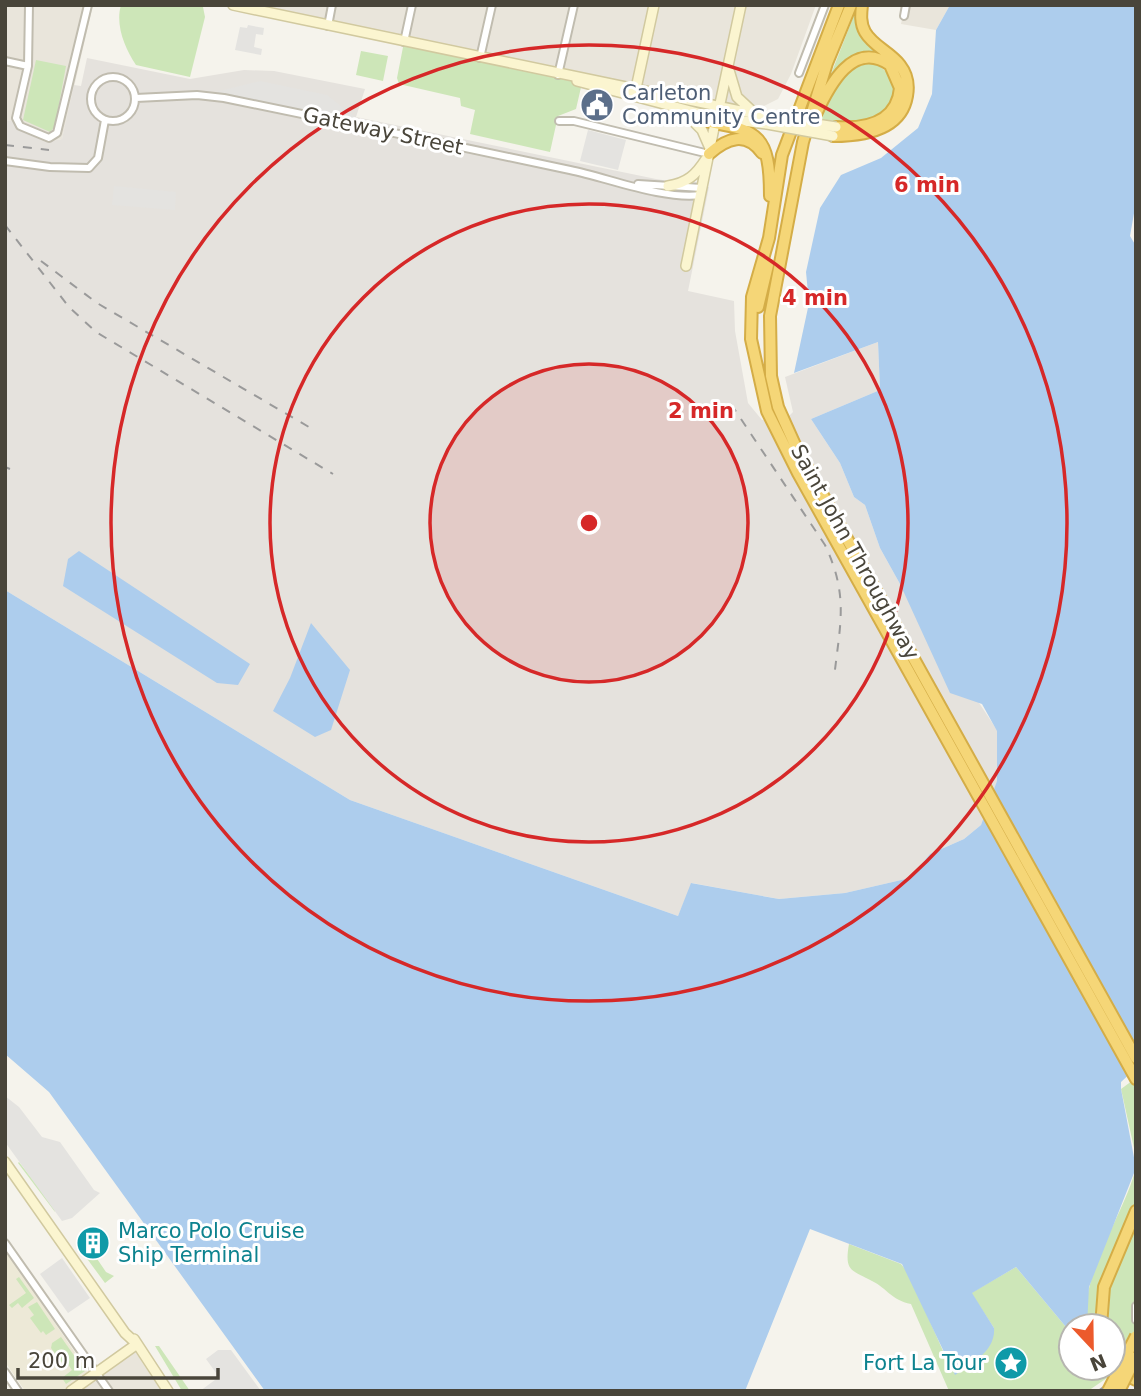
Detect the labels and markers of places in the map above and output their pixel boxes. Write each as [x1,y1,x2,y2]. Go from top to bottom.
place label: Carleton Community Centre [622,81,820,129]
public building icon: Carleton Community Centre [578,86,616,124]
centre of rings [577,511,601,535]
place label: Marco Polo Cruise Ship Terminal [118,1219,305,1267]
building icon: Marco Polo Cruise Ship Terminal [74,1224,112,1262]
place icon: Fort La Tour [992,1344,1030,1382]
place label: Fort La Tour [863,1351,986,1375]

